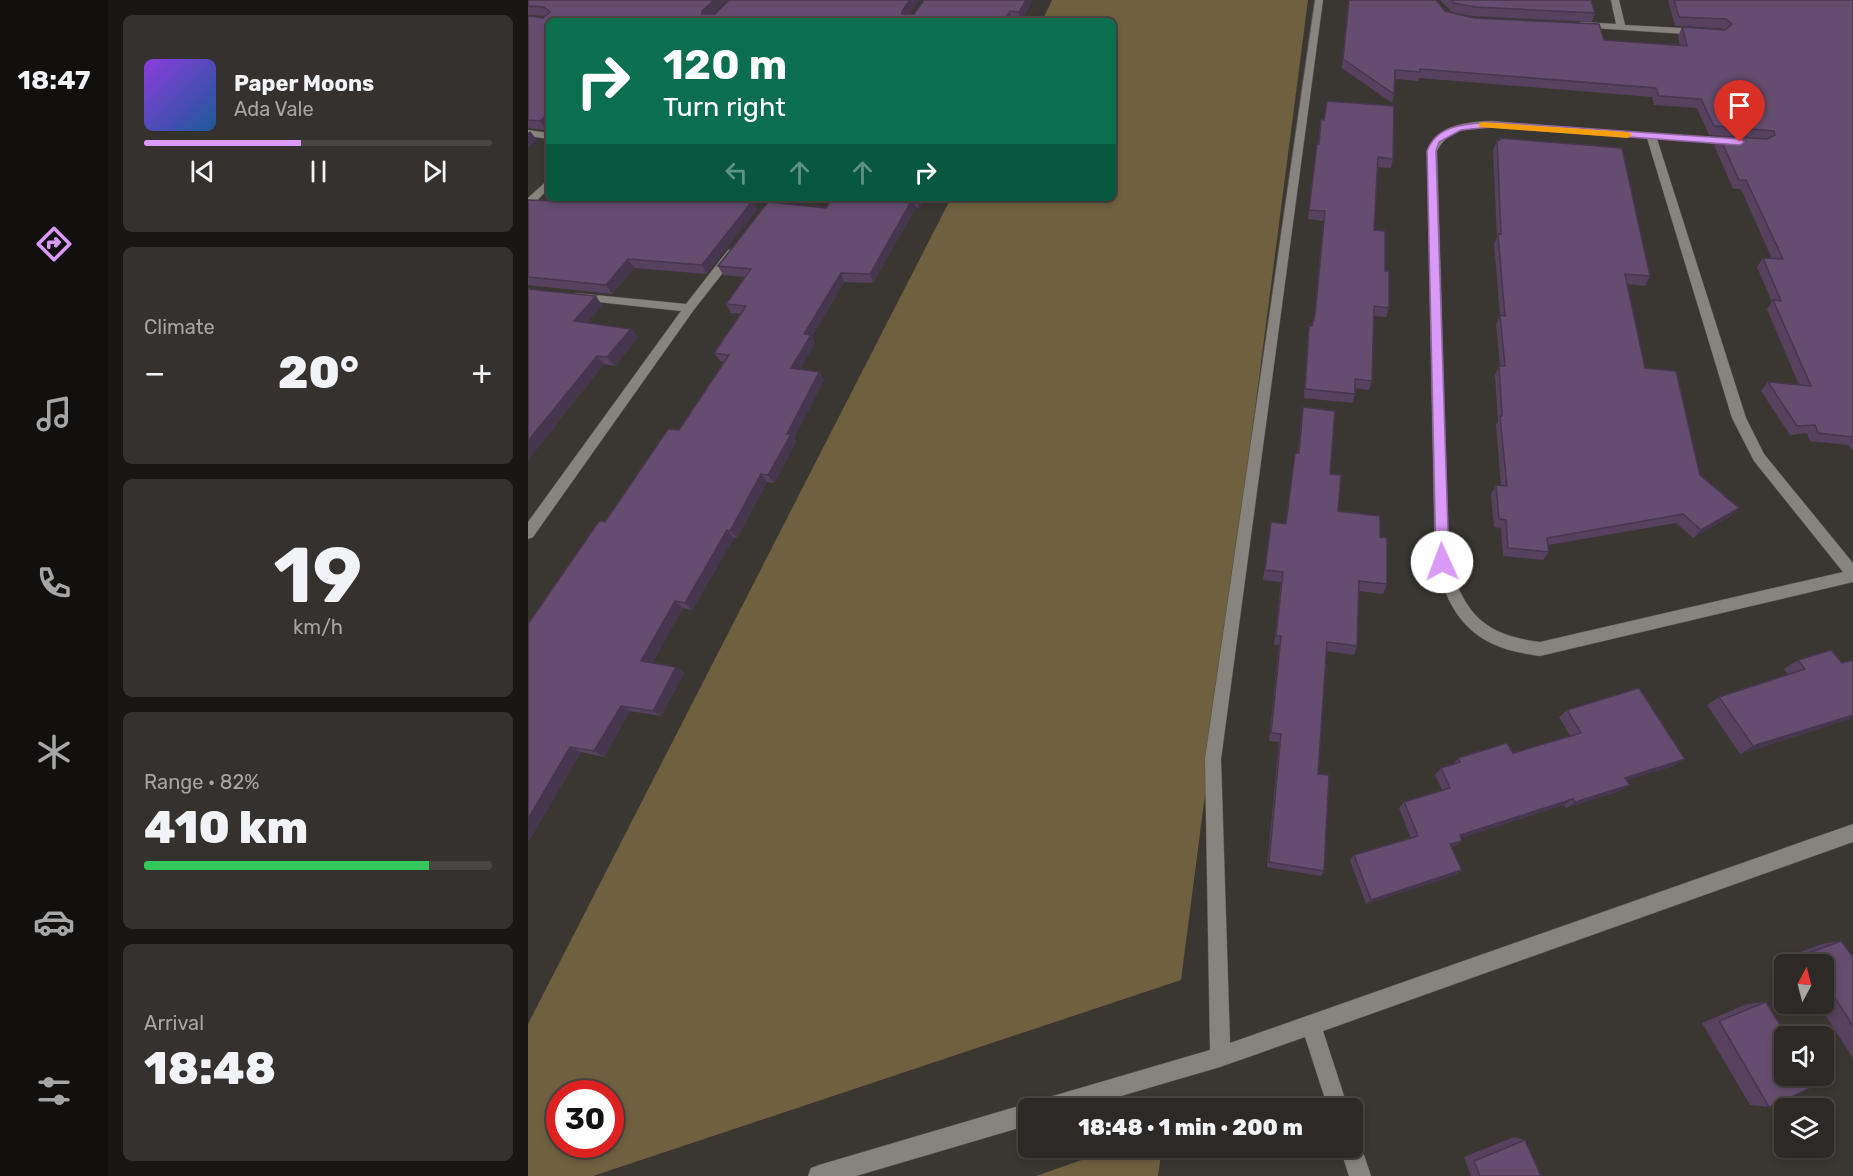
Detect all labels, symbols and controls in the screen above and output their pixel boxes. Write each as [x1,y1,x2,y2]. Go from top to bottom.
text: 120 m [663,40,787,90]
icon: right [564,42,642,120]
text: 18:47 [18,64,90,96]
text: Paper Moons [234,70,374,97]
pin [1714,80,1765,142]
icon: arrive [1723,89,1756,122]
text: Turn right [663,91,786,123]
text: Ada Vale [234,97,314,121]
icon: previous [186,155,219,188]
icon: pause [302,155,335,188]
icon: next [418,155,451,188]
icon: left [720,156,753,189]
icon: ahead [783,156,816,189]
icon: ahead [846,156,879,189]
icon: right [909,156,942,189]
icon: directions [33,223,75,265]
text: Climate [144,315,215,339]
text: 20° [278,346,359,399]
text: − [144,353,165,392]
text: + [471,353,492,392]
icon: music [33,393,75,435]
text: 19 [274,529,362,622]
position arrow [1410,530,1474,594]
icon: phone [33,562,75,604]
text: km/h [293,615,343,639]
icon: climate [33,731,75,773]
text: Range · 82% [144,770,259,794]
text: 410 km [144,801,308,854]
icon: car [33,901,75,943]
north arrow [1774,954,1834,1014]
map controls [1774,954,1834,1158]
text: Arrival [144,1011,204,1035]
button: sound [1774,1026,1834,1086]
text: 18:48 [144,1042,276,1095]
icon: filters [33,1070,75,1112]
speed limit sign: 30 [546,1080,624,1158]
button: layers [1774,1098,1834,1158]
text: 18:48 · 1 min · 200 m [1078,1114,1303,1141]

